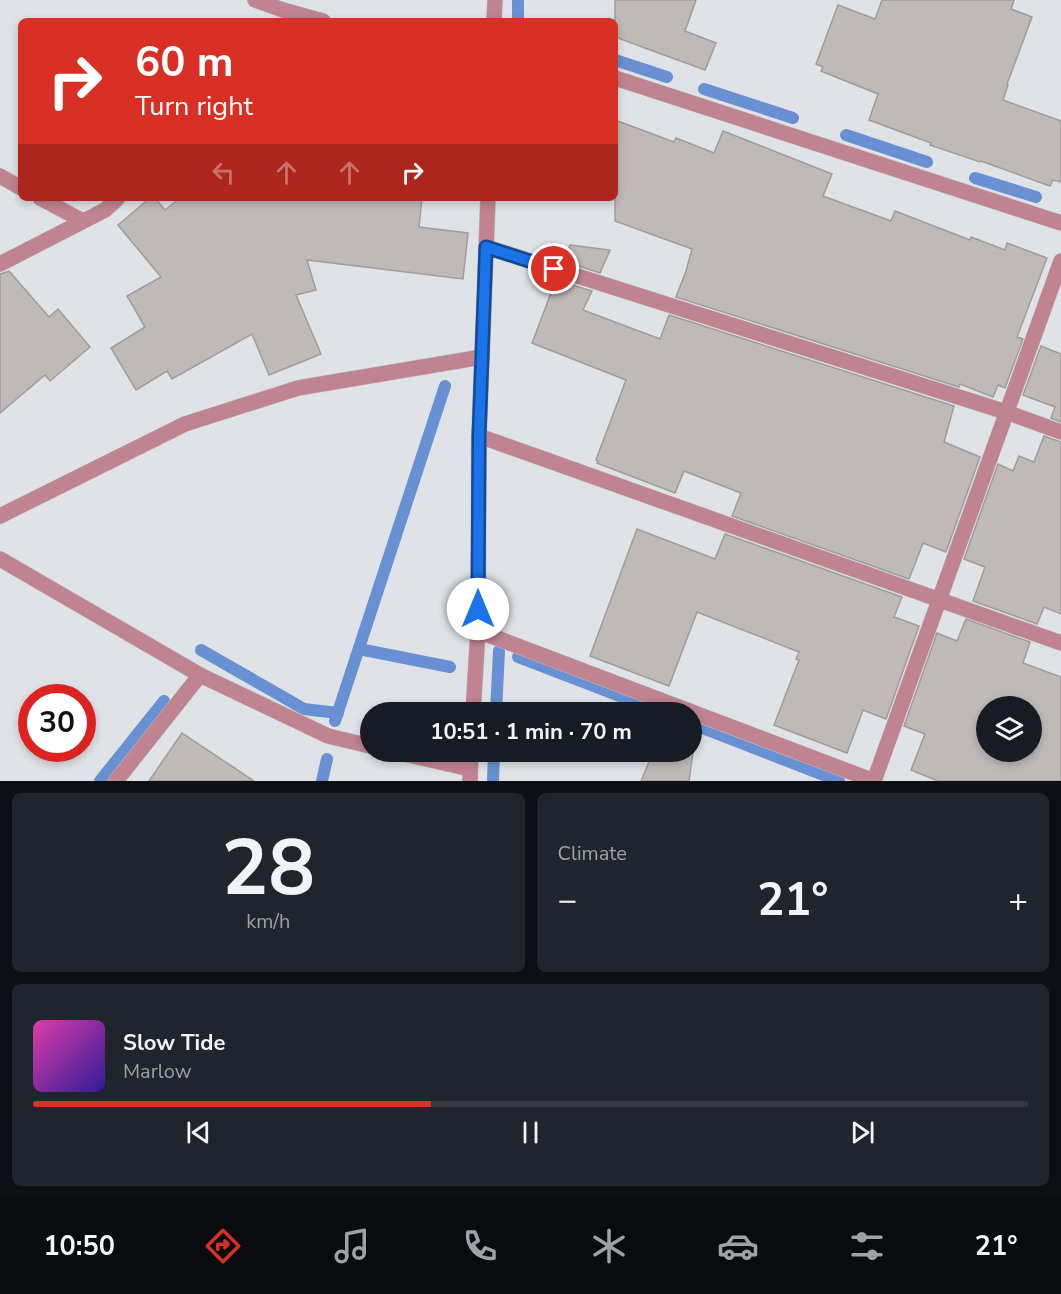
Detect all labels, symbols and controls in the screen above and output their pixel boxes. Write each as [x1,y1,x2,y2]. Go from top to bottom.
text: 60 m [135,34,234,91]
icon: right [36,42,114,120]
text: Turn right [135,88,253,125]
icon: left [207,156,240,189]
icon: ahead [270,156,303,189]
icon: ahead [333,156,366,189]
icon: right [396,156,429,189]
pin [528,243,579,294]
icon: arrive [537,252,570,285]
position arrow [446,577,510,641]
speed limit sign: 30 [18,684,96,762]
map controls [976,696,1042,762]
button: layers [976,696,1042,762]
text: 10:51 · 1 min · 70 m [430,717,632,747]
text: 28 [221,815,315,922]
text: Climate [558,840,627,867]
text: 21° [757,870,828,931]
text: − [558,878,577,923]
text: + [1008,878,1028,923]
text: km/h [246,908,290,935]
text: Slow Tide [123,1028,225,1058]
text: Marlow [123,1058,191,1085]
icon: previous [182,1116,215,1149]
icon: pause [514,1116,547,1149]
icon: next [846,1116,879,1149]
icon: directions [202,1225,244,1267]
icon: music [331,1225,373,1267]
icon: phone [459,1225,501,1267]
icon: climate [588,1225,630,1267]
icon: car [717,1225,759,1267]
icon: filters [846,1225,888,1267]
text: 10:50 [43,1228,115,1265]
text: 21° [975,1228,1017,1265]

